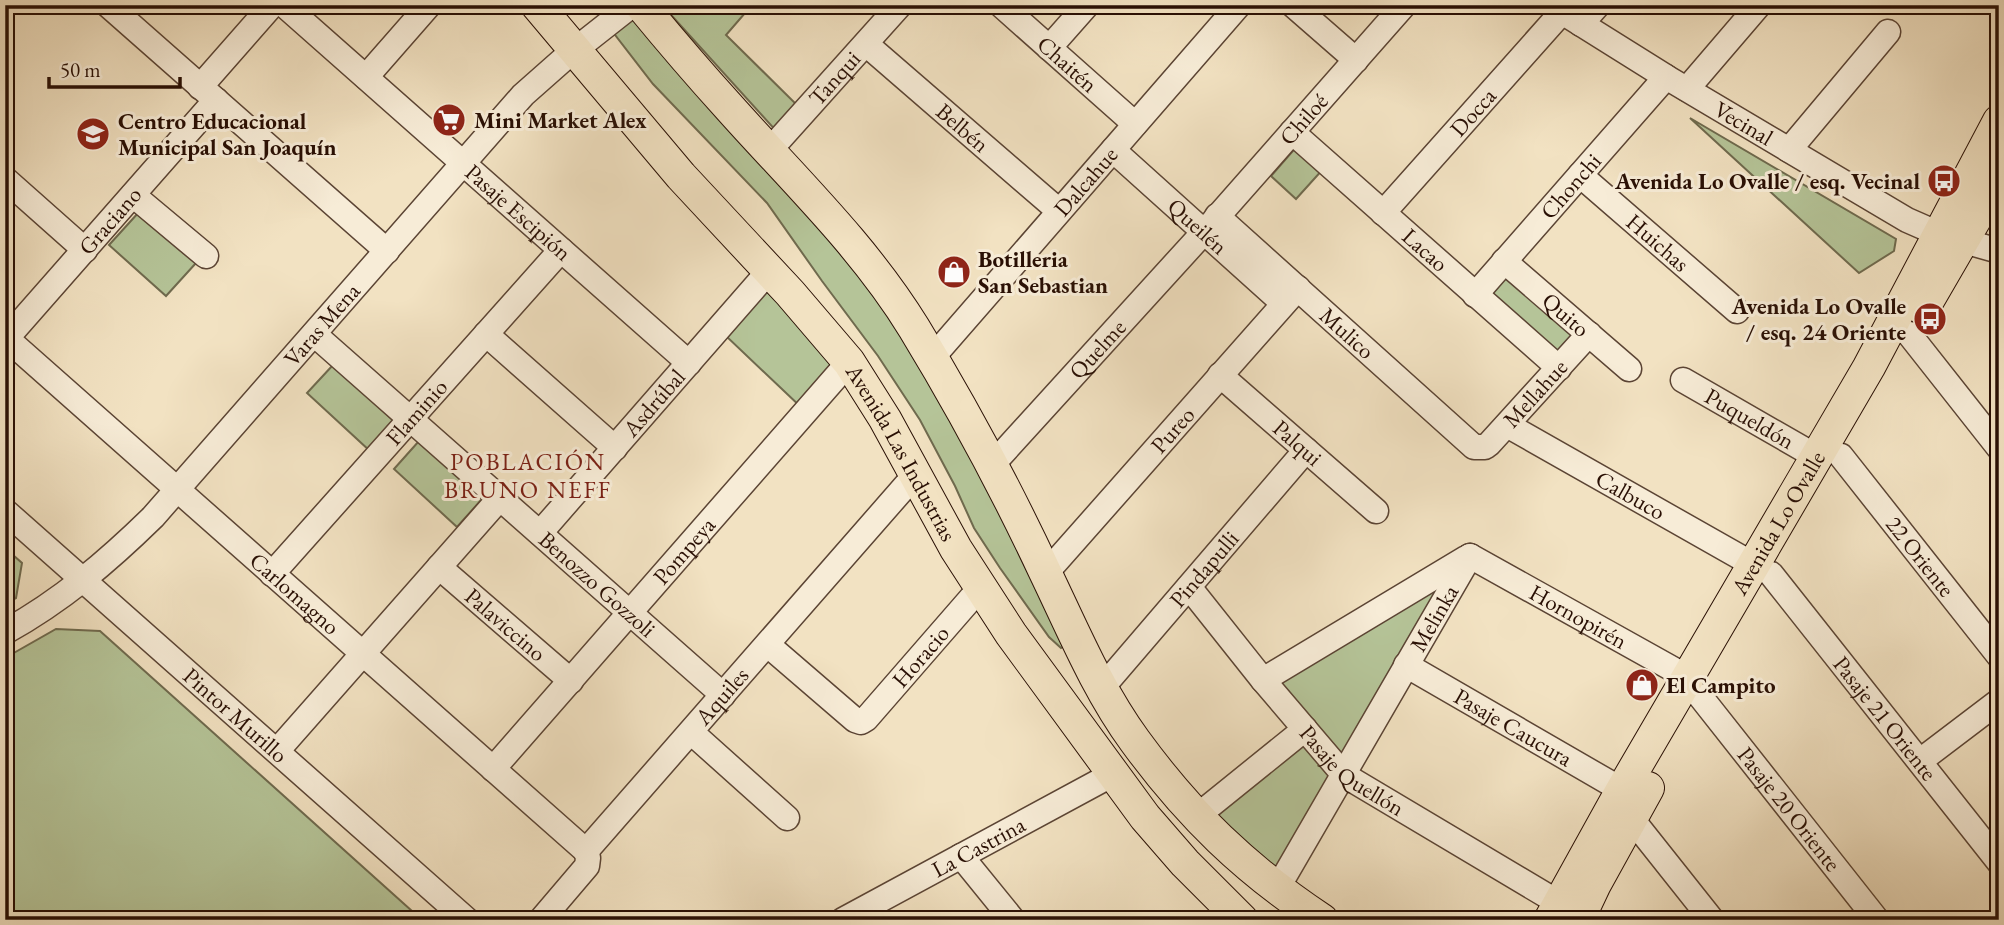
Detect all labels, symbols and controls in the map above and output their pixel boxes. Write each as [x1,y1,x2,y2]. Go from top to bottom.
street label: Chaitén [1031,29,1104,99]
street label: Tanqui [802,44,867,112]
scale bar [49,46,180,90]
text: 50 m [60,56,101,83]
street label: Docca [1443,81,1503,143]
street label: Chiloé [1273,87,1335,151]
street label: Vecinal [1709,94,1779,153]
street label: Belbén [930,96,996,159]
supermarket icon: Mini Market Alex [430,101,468,139]
place label: Mini Market Alex [474,105,647,135]
place label: Centro Educacional Municipal San Joaquín [118,106,336,162]
school or university icon: Centro Educacional Municipal San Joaquín [74,115,112,153]
street label: Dalcahue [1047,140,1124,223]
street label: Chonchi [1533,146,1608,225]
street label: Pasaje Escipión [459,157,578,267]
bus stop icon: Avenida Lo Ovalle / esq. Vecinal [1925,162,1963,200]
place label: Avenida Lo Ovalle / esq. Vecinal [1614,166,1920,196]
street label: Graciano [72,180,148,261]
street label: Queilén [1161,191,1234,261]
street label: Huichas [1620,207,1696,278]
street label: Lacao [1396,221,1455,278]
place label: Botilleria San Sebastian [978,244,1108,300]
shop icon: Botilleria San Sebastian [935,253,973,291]
street label: Varas Mena [277,276,367,373]
street label: Quito [1536,286,1596,344]
place label: Avenida Lo Ovalle / esq. 24 Oriente [1731,291,1906,347]
street label: Mulico [1313,300,1381,366]
bus stop icon: Avenida Lo Ovalle / esq. 24 Oriente [1911,300,1949,338]
street label: Quelme [1062,313,1132,386]
street label: Mellahue [1496,353,1574,434]
street label: Avenida Las Industrias [839,358,964,546]
street label: Asdrúbal [615,362,692,444]
street label: Flaminio [379,373,454,452]
street label: Puqueldón [1700,381,1800,456]
street label: Pureo [1144,400,1201,460]
street label: Palqui [1267,413,1329,473]
street label: Avenida Lo Ovalle [1724,445,1832,601]
district label: POBLACIÓN BRUNO NEFF [444,446,612,505]
street label: Calbuco [1590,463,1671,527]
street label: Pompeya [646,510,722,591]
street label: 22 Oriente [1879,510,1962,603]
street label: Benozzo Gozzoli [533,524,662,644]
street label: Pindapulli [1163,524,1245,614]
street label: Carlomagno [243,545,346,641]
street label: Hornopirén [1524,577,1633,656]
street label: Melinka [1403,579,1466,657]
street label: Palaviccino [459,581,553,668]
street label: Horacio [885,619,956,694]
street label: Pasaje 21 Oriente [1827,650,1944,787]
street label: Pintor Murillo [177,661,294,769]
street label: Aquiles [687,661,755,732]
shop icon: El Campito [1623,666,1661,704]
place label: El Campito [1666,670,1776,700]
street label: Pasaje Caucura [1449,681,1579,774]
street label: Pasaje Quellón [1293,719,1410,823]
street label: Pasaje 20 Oriente [1731,740,1848,877]
street label: La Castrina [926,809,1031,884]

